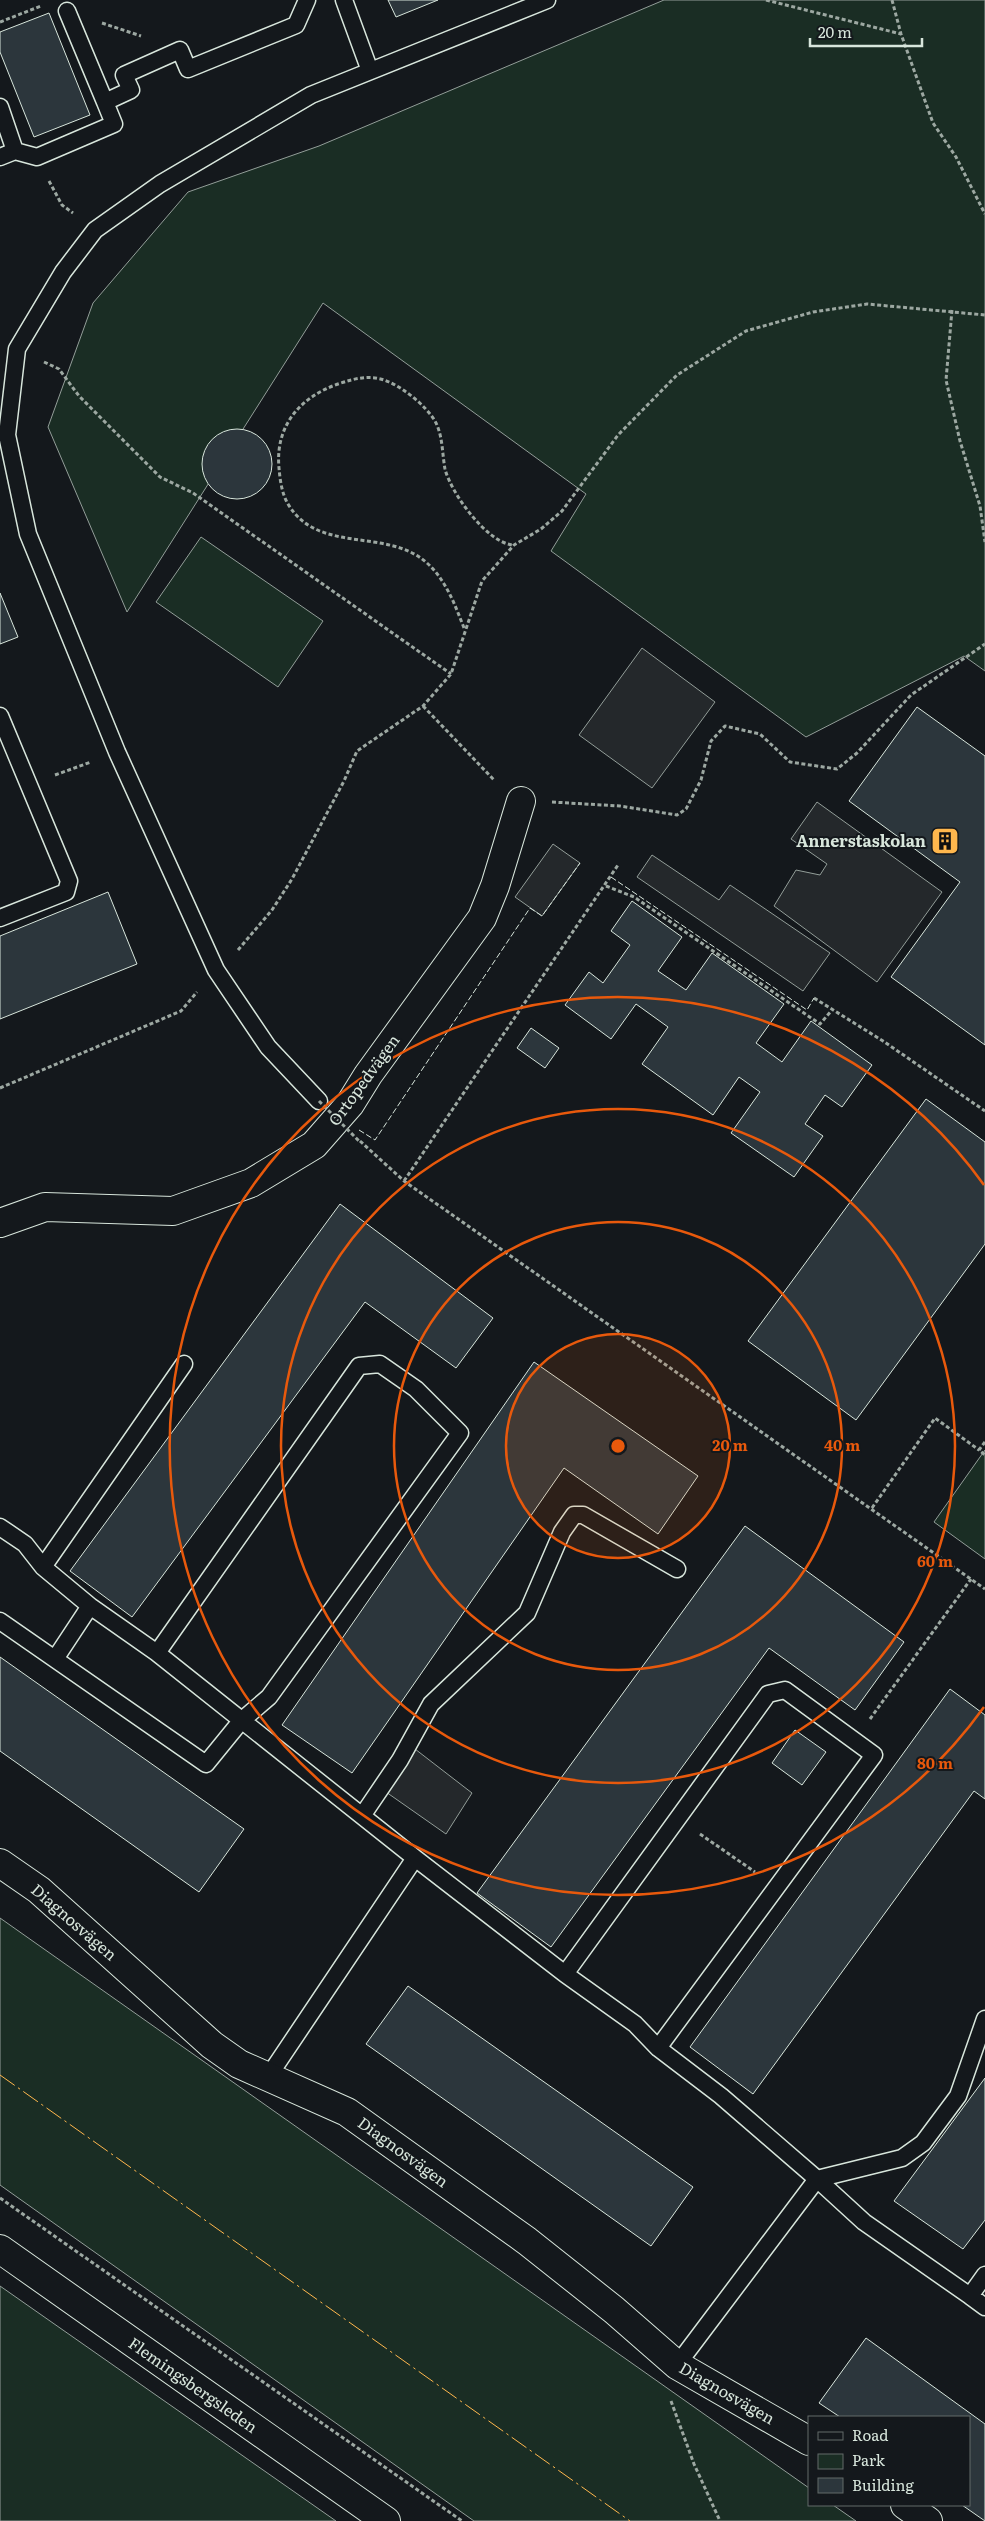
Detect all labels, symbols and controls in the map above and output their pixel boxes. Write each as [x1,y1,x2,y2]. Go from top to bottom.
scale bar [810,15,922,47]
text: 20 m [818,20,852,43]
building icon: Annerstaskolan [930,826,960,856]
place label: Annerstaskolan [796,828,926,852]
street label: Ortopedvägen [322,1028,405,1130]
text: 20 m [712,1433,748,1456]
text: 40 m [824,1433,860,1456]
centre of rings [609,1437,627,1455]
text: 60 m [917,1549,953,1572]
text: 80 m [917,1751,953,1774]
street label: Diagnosvägen [26,1877,123,1966]
street label: Diagnosvägen [353,2110,454,2193]
street label: Flemingsbergsleden [124,2330,263,2438]
street label: Diagnosvägen [675,2355,780,2429]
legend [808,2416,970,2506]
text: Road [852,2423,888,2446]
text: Park [852,2448,886,2471]
text: Building [852,2473,914,2496]

